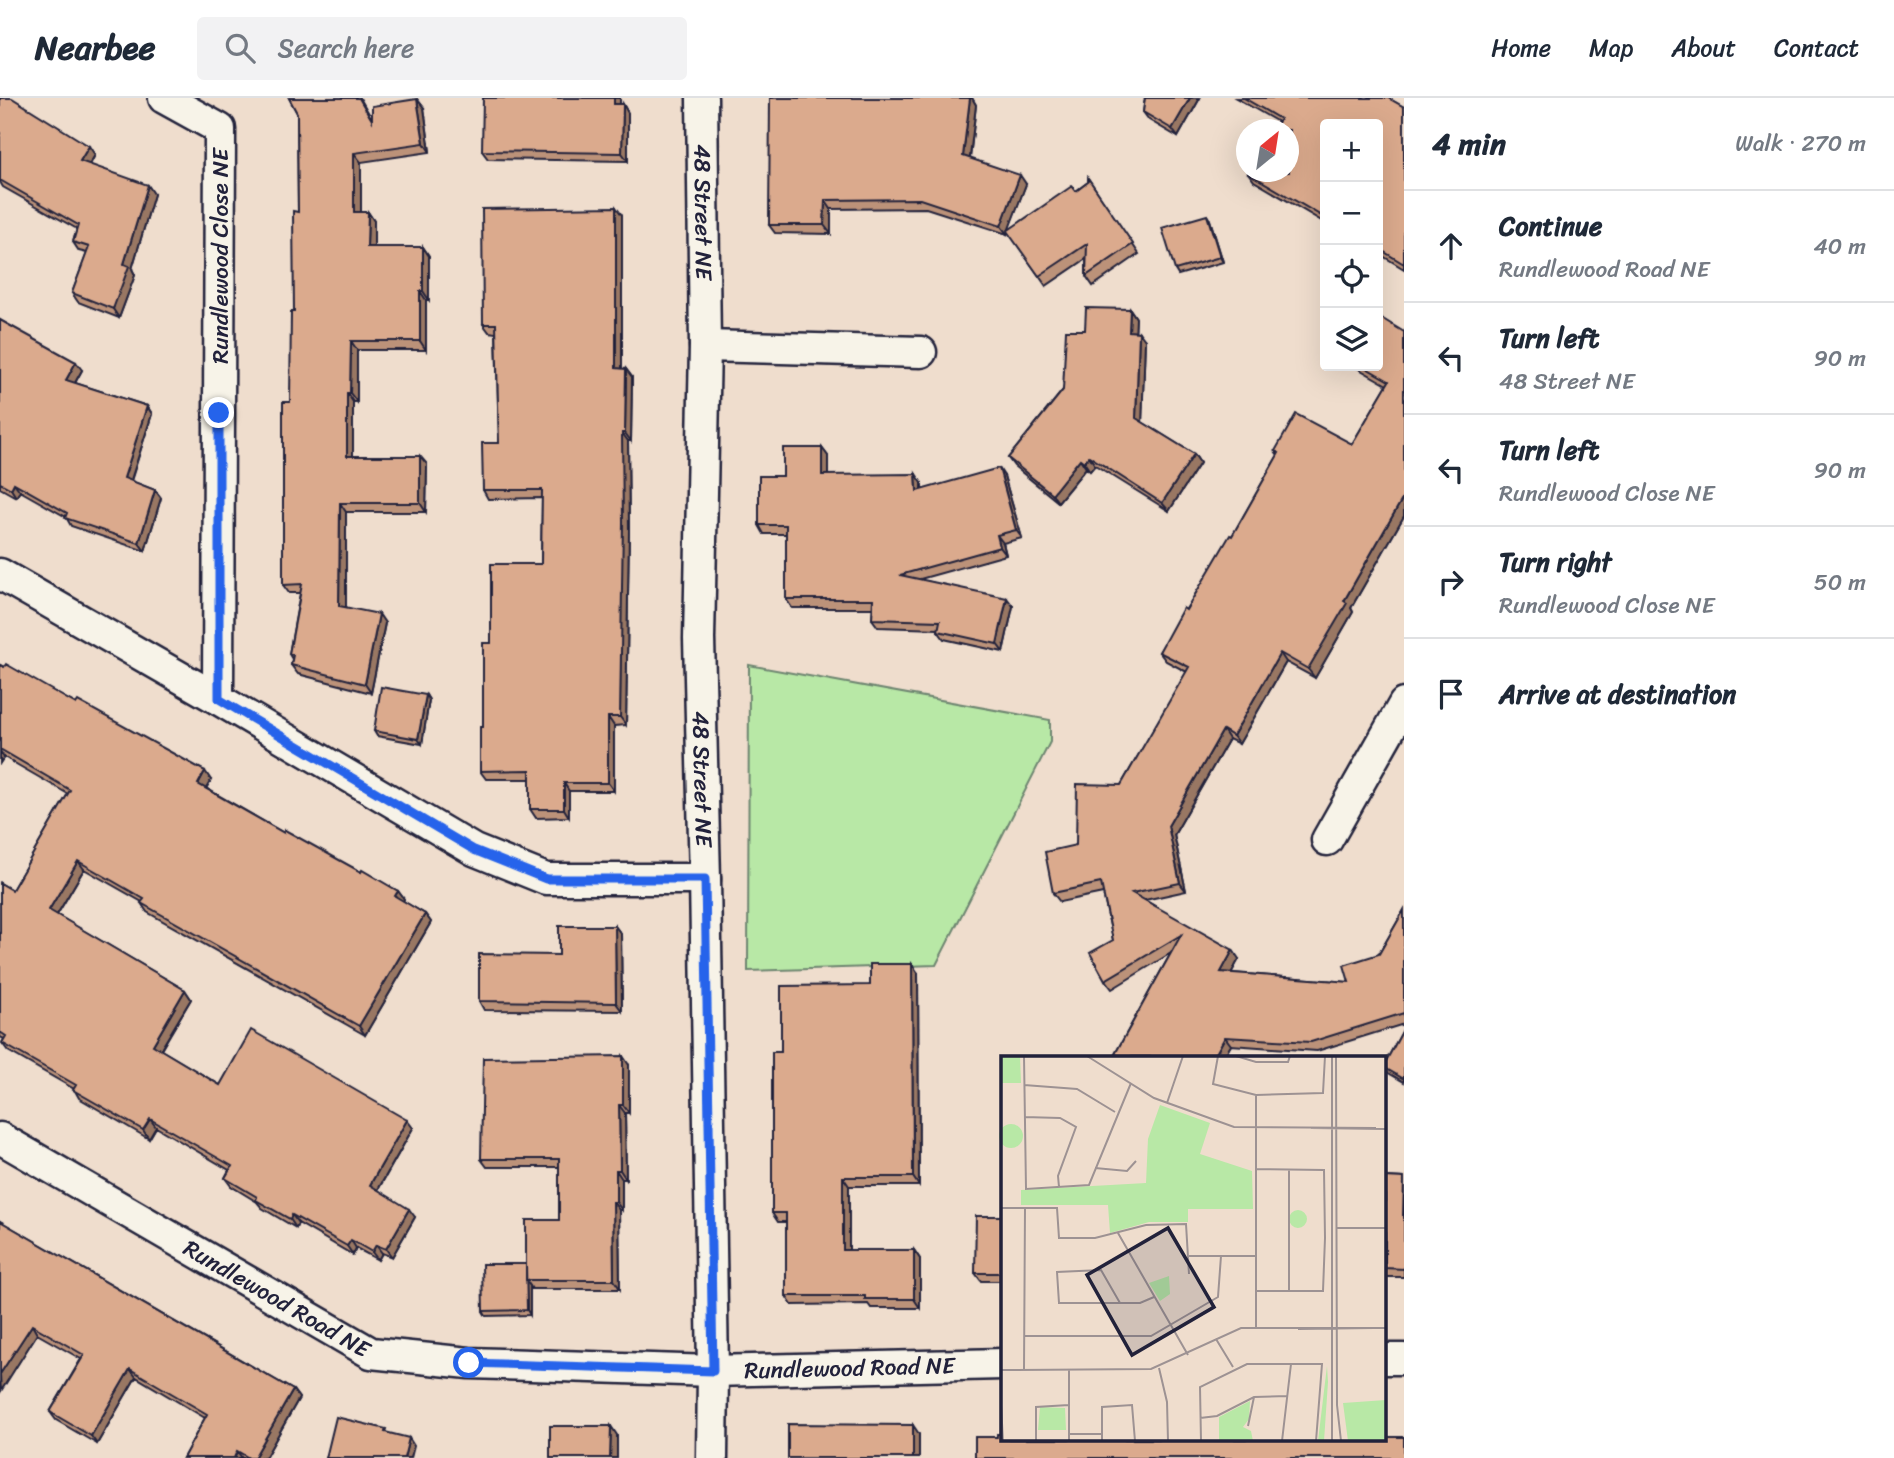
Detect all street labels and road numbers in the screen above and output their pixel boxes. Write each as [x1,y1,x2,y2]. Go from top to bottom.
street label: 48 Street NE [682,144,724,281]
street label: Rundlewood Close NE [200,147,241,364]
street label: 48 Street NE [680,710,724,849]
street label: Rundlewood Road NE [175,1228,379,1370]
street label: Rundlewood Road NE [744,1345,957,1391]

